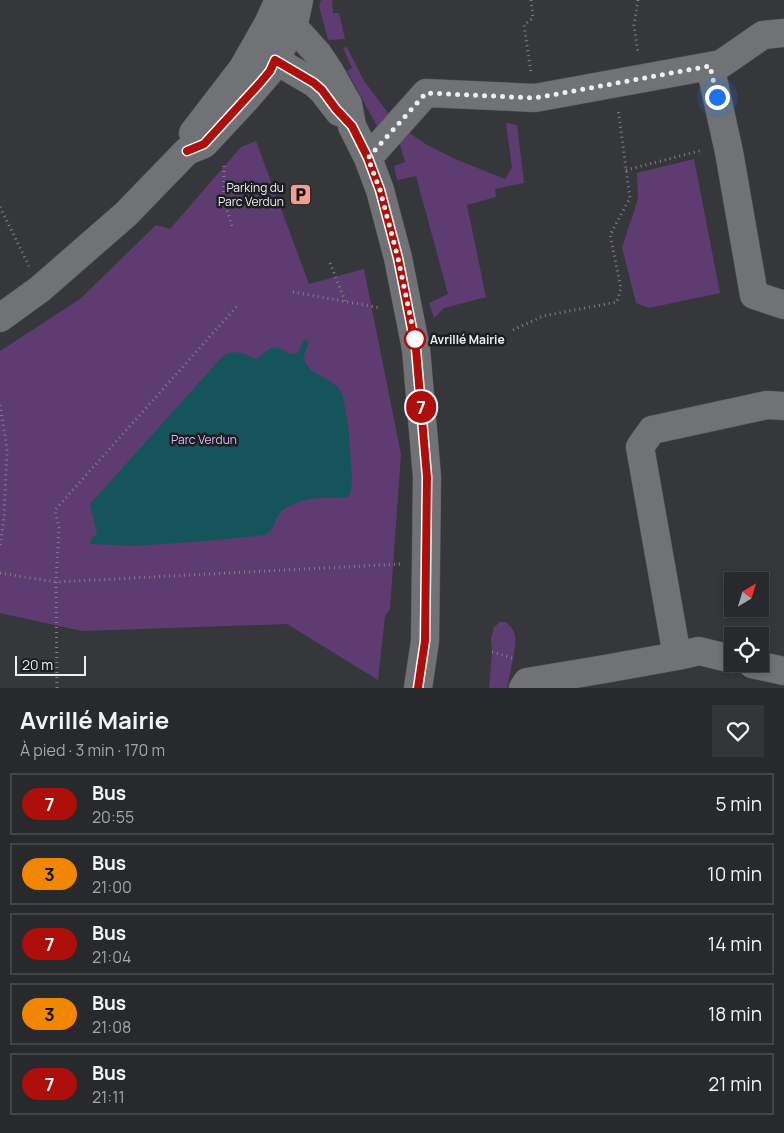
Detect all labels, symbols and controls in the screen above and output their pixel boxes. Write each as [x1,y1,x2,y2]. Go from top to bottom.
your location [705,85,730,110]
place label: Parking du Parc Verdun [218,179,284,210]
parking icon: Parking du Parc Verdun [288,182,312,206]
marker: Avrillé Mairie [404,328,426,350]
place label: Avrillé Mairie [430,331,505,348]
line badge: 7 [405,391,437,423]
text: 7 [416,395,426,419]
park label: Parc Verdun [171,431,237,448]
north arrow [724,572,769,618]
map controls [724,572,769,672]
button: locate [724,627,769,672]
scale bar [15,653,86,676]
text: 20 m [22,655,53,674]
text: Avrillé Mairie [20,703,169,736]
button: heart [712,705,764,757]
text: À pied · 3 min · 170 m [20,739,165,761]
text: Bus [92,780,126,806]
text: 5 min [715,791,762,817]
text: 7 [45,792,54,816]
text: 20:55 [92,806,134,828]
text: Bus [92,850,126,876]
text: 10 min [707,861,762,887]
text: 3 [44,862,55,886]
text: 21:00 [92,876,132,898]
text: Bus [92,920,126,946]
text: 14 min [708,931,762,957]
text: 7 [45,932,54,956]
text: 21:04 [92,946,131,968]
text: Bus [92,990,126,1016]
text: 18 min [708,1001,762,1027]
text: 3 [44,1002,55,1026]
text: 21:08 [92,1016,131,1038]
text: Bus [92,1060,126,1086]
text: 21 min [708,1071,762,1097]
text: 7 [45,1072,54,1096]
text: 21:11 [92,1086,125,1108]

